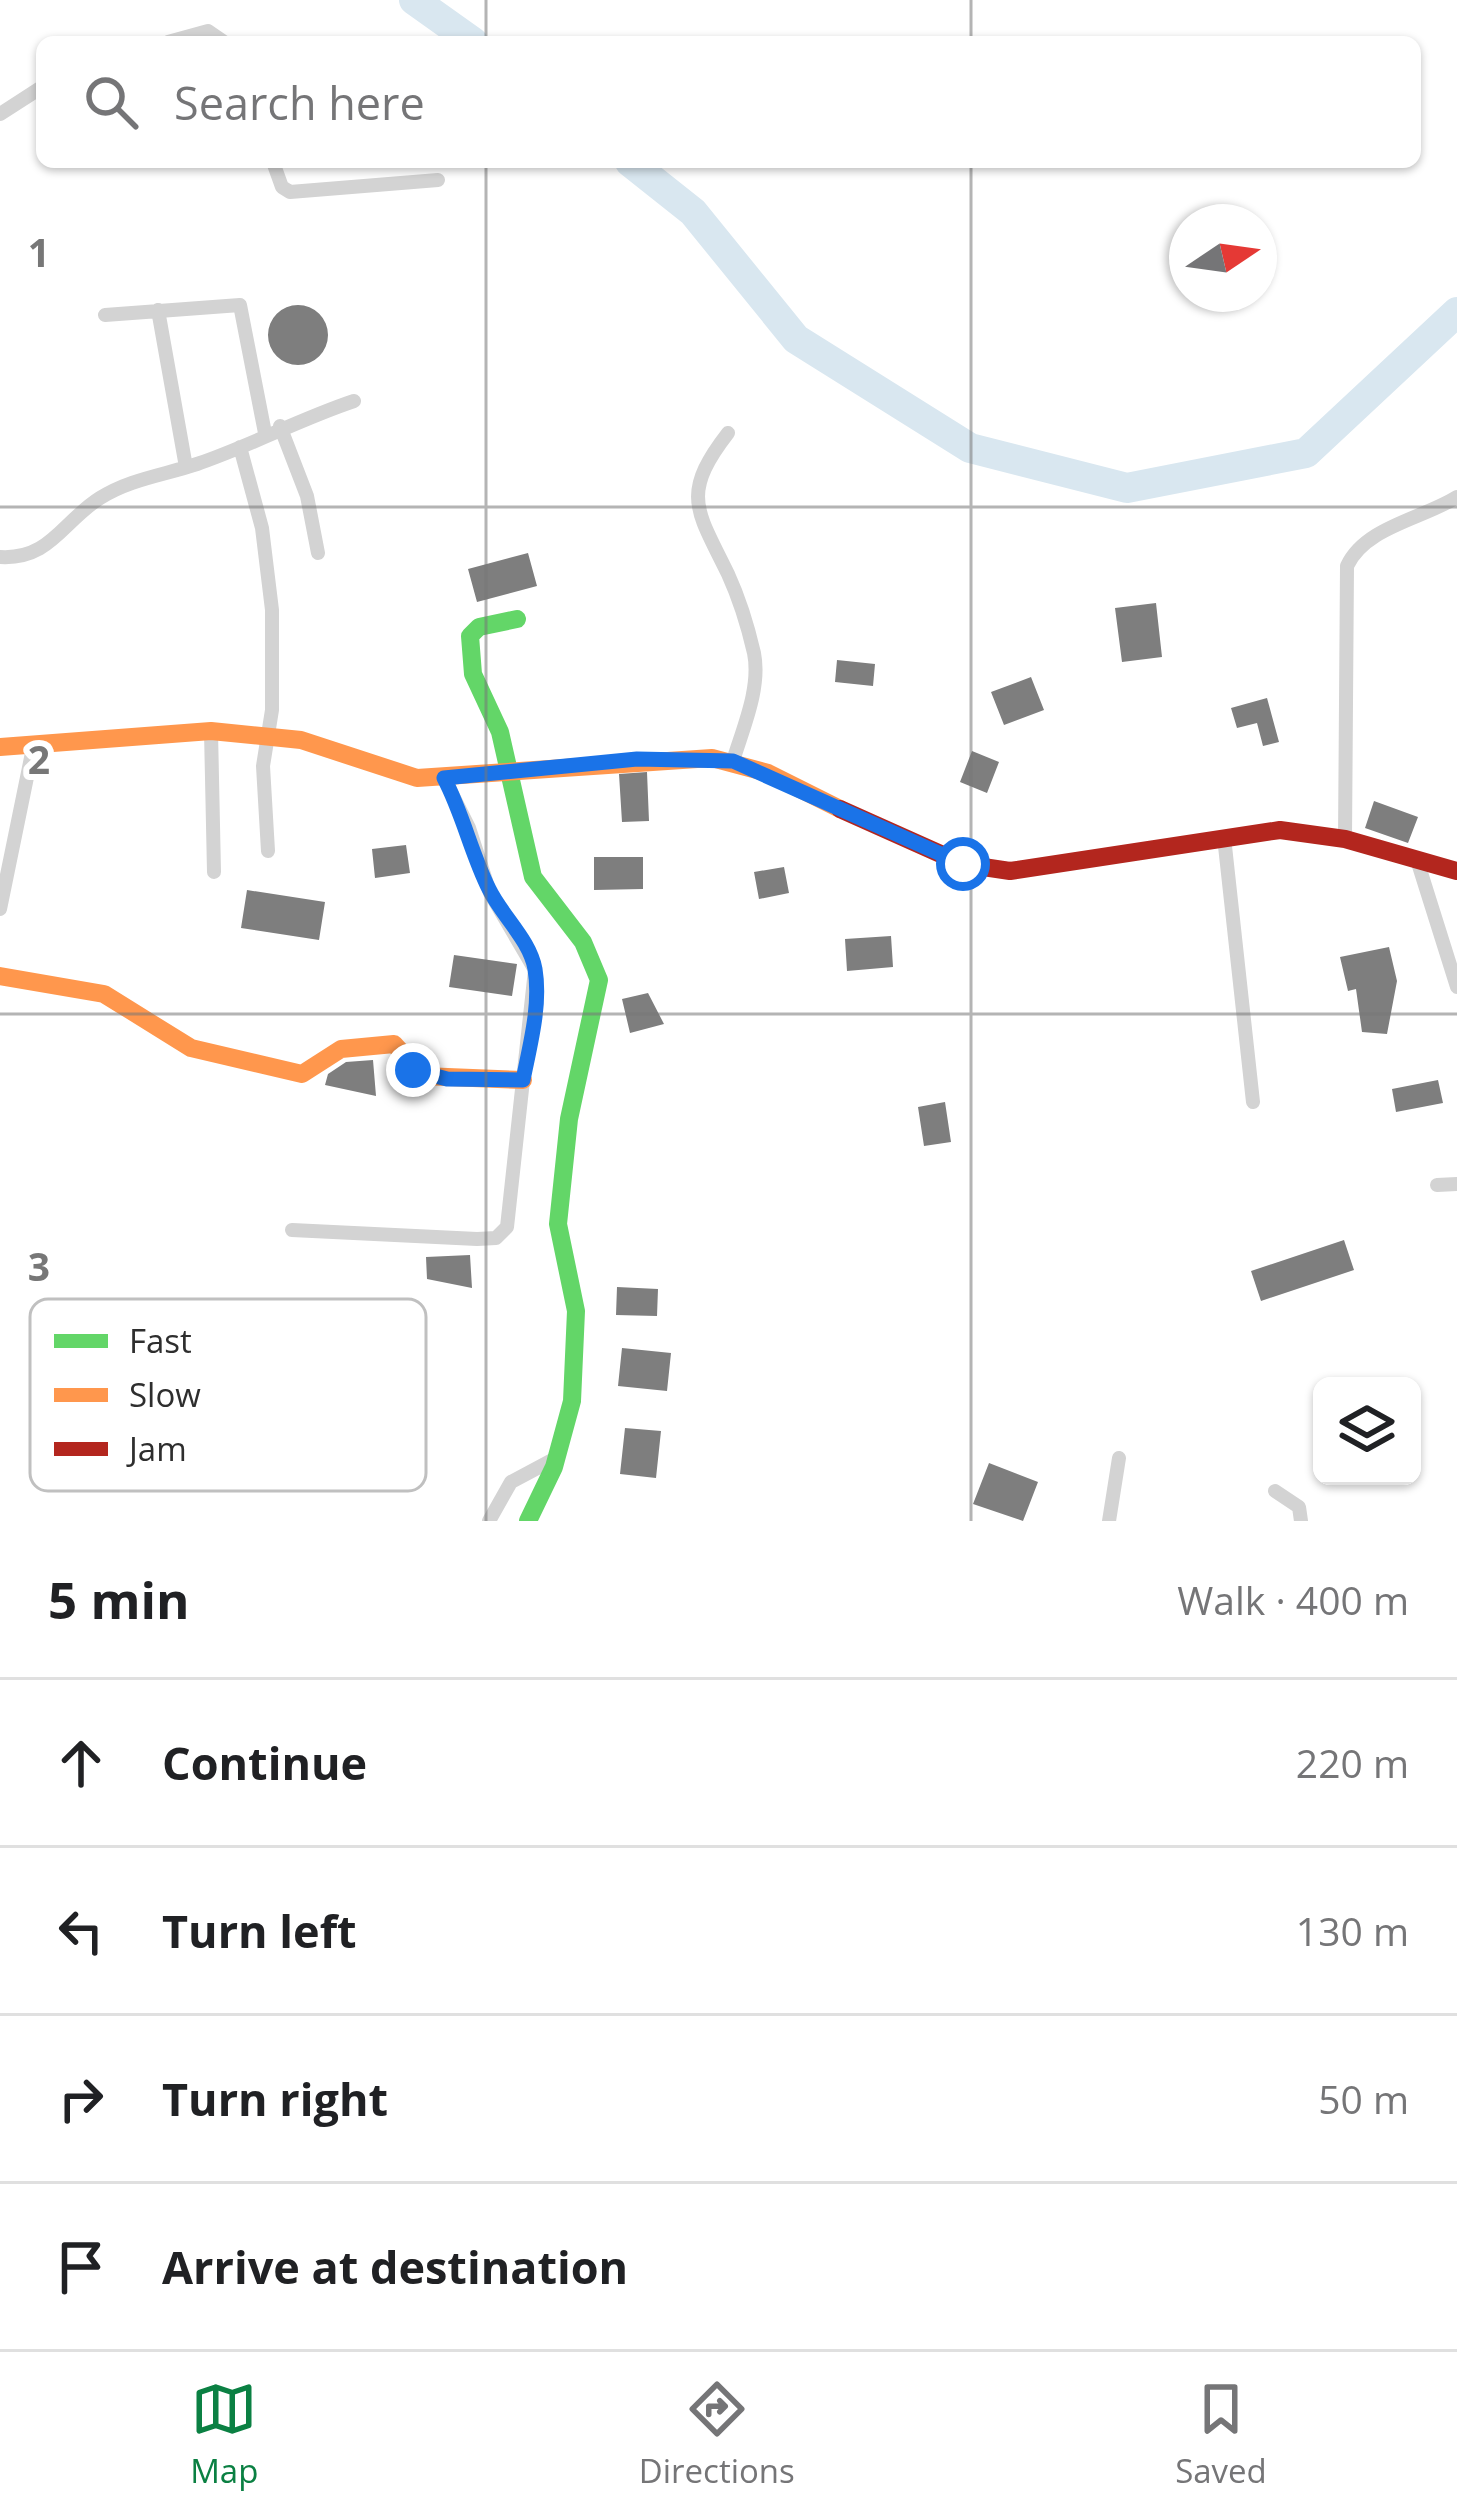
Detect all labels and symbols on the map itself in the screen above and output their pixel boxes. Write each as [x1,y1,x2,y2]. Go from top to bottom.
north arrow [1169,204,1277,312]
text: 1 [28,225,50,278]
text: 2 [28,732,50,785]
route start [936,837,990,891]
route end [386,1043,440,1097]
text: 3 [28,1239,50,1292]
legend [30,1299,426,1491]
text: Fast [129,1318,192,1363]
text: Slow [129,1372,201,1417]
text: Jam [126,1426,187,1471]

